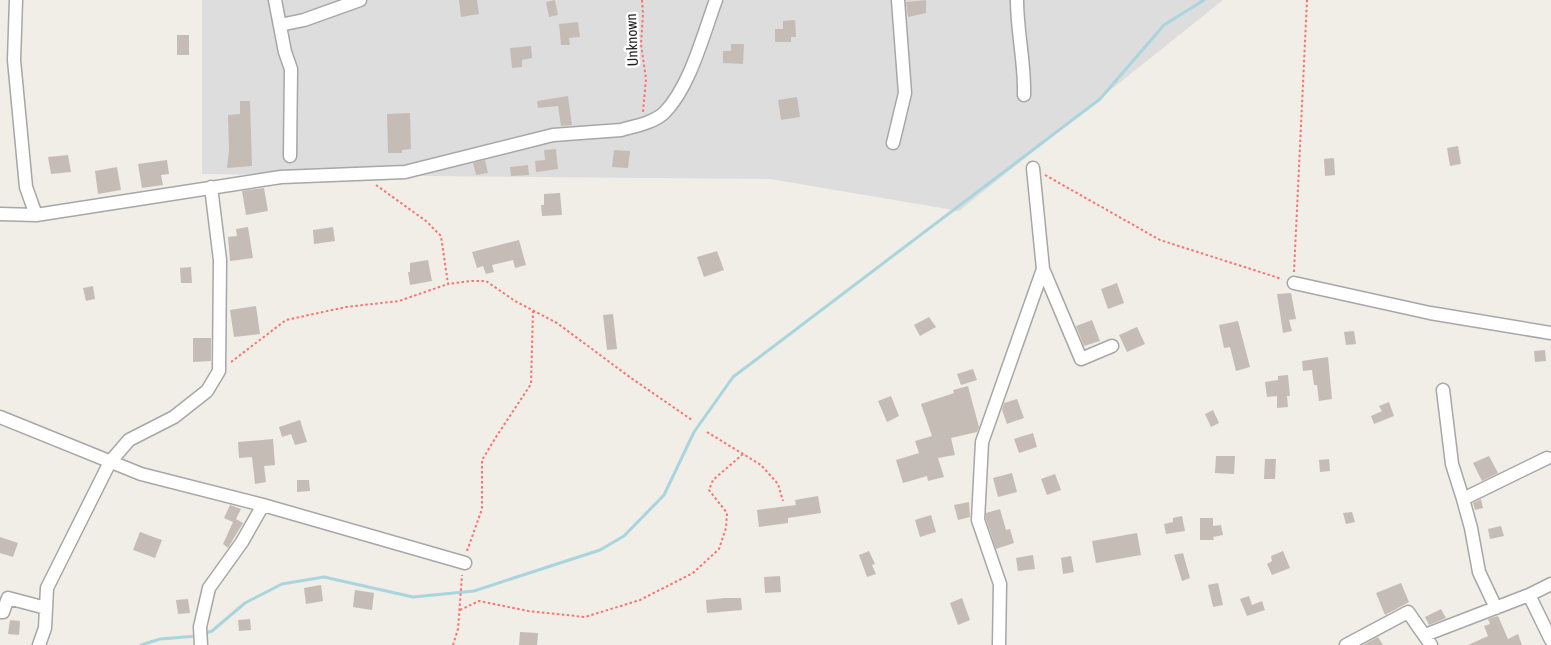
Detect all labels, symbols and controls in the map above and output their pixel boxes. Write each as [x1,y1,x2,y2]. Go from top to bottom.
street label: Unknown [622,13,641,67]

